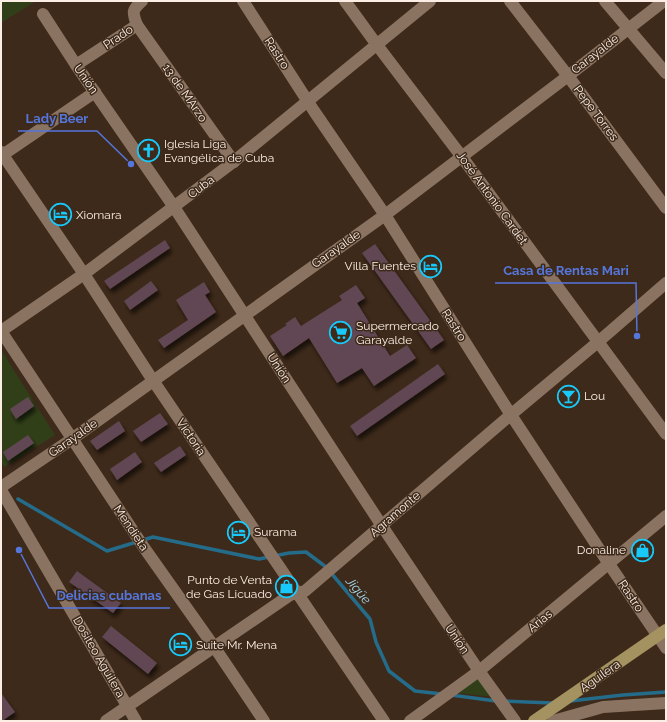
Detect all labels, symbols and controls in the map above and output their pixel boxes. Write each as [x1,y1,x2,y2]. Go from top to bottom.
street label: Prado [100,22,136,52]
street label: Garayalde [568,31,622,77]
street label: Rastro [262,34,292,72]
street label: 13 de MArzo [160,61,210,125]
street label: Unión [71,62,101,96]
street label: Pepe Torres [571,83,621,144]
callout: Lady Beer [18,106,97,131]
text: Lady Beer [26,111,88,126]
place label: Iglesia Liga Evangélica de Cuba [164,137,274,165]
church icon: Iglesia Liga Evangélica de Cuba [135,138,161,164]
street label: José Antonio Cardet [454,149,530,247]
street label: Cuba [185,173,217,201]
hotel icon: Xiomara [47,202,73,228]
place label: Xiomara [76,208,122,222]
street label: Garayalde [309,227,363,271]
hotel icon: Villa Fuentes [418,253,444,279]
callout: Casa de Rentas Mari [495,258,636,283]
place label: Villa Fuentes [345,259,416,273]
text: Casa de Rentas Mari [503,263,629,278]
street label: Rastro [439,306,469,344]
place label: Supermercado Garayalde [356,319,439,347]
supermarket icon: Supermercado Garayalde [327,320,353,346]
street label: Unión [264,350,294,386]
bar icon: Lou [555,383,581,409]
place label: Lou [584,389,605,403]
street label: Garayalde [46,416,100,460]
street label: Victoria [174,416,208,458]
street label: Agramonte [367,488,423,540]
street label: Mendieta [111,502,151,554]
hotel icon: Surama [226,519,252,545]
place label: Surama [254,525,297,539]
shop icon: Donaline [629,537,655,563]
place label: Donaline [577,543,626,557]
place label: Punto de Venta de Gas Licuado [186,573,272,601]
water label: Jigüe [342,573,374,607]
shop icon: Punto de Venta de Gas Licuado [274,574,300,600]
street label: Rastro [615,577,647,615]
callout: Delicias cubanas [49,583,170,608]
text: Delicias cubanas [57,588,162,603]
street label: Arias [525,607,555,635]
street label: Dositeo Aguilera [70,614,128,700]
street label: Unión [442,622,472,656]
hotel icon: Suite Mr. Mena [168,632,194,658]
place label: Suite Mr. Mena [196,638,277,652]
street label: Aguilera [577,657,623,695]

